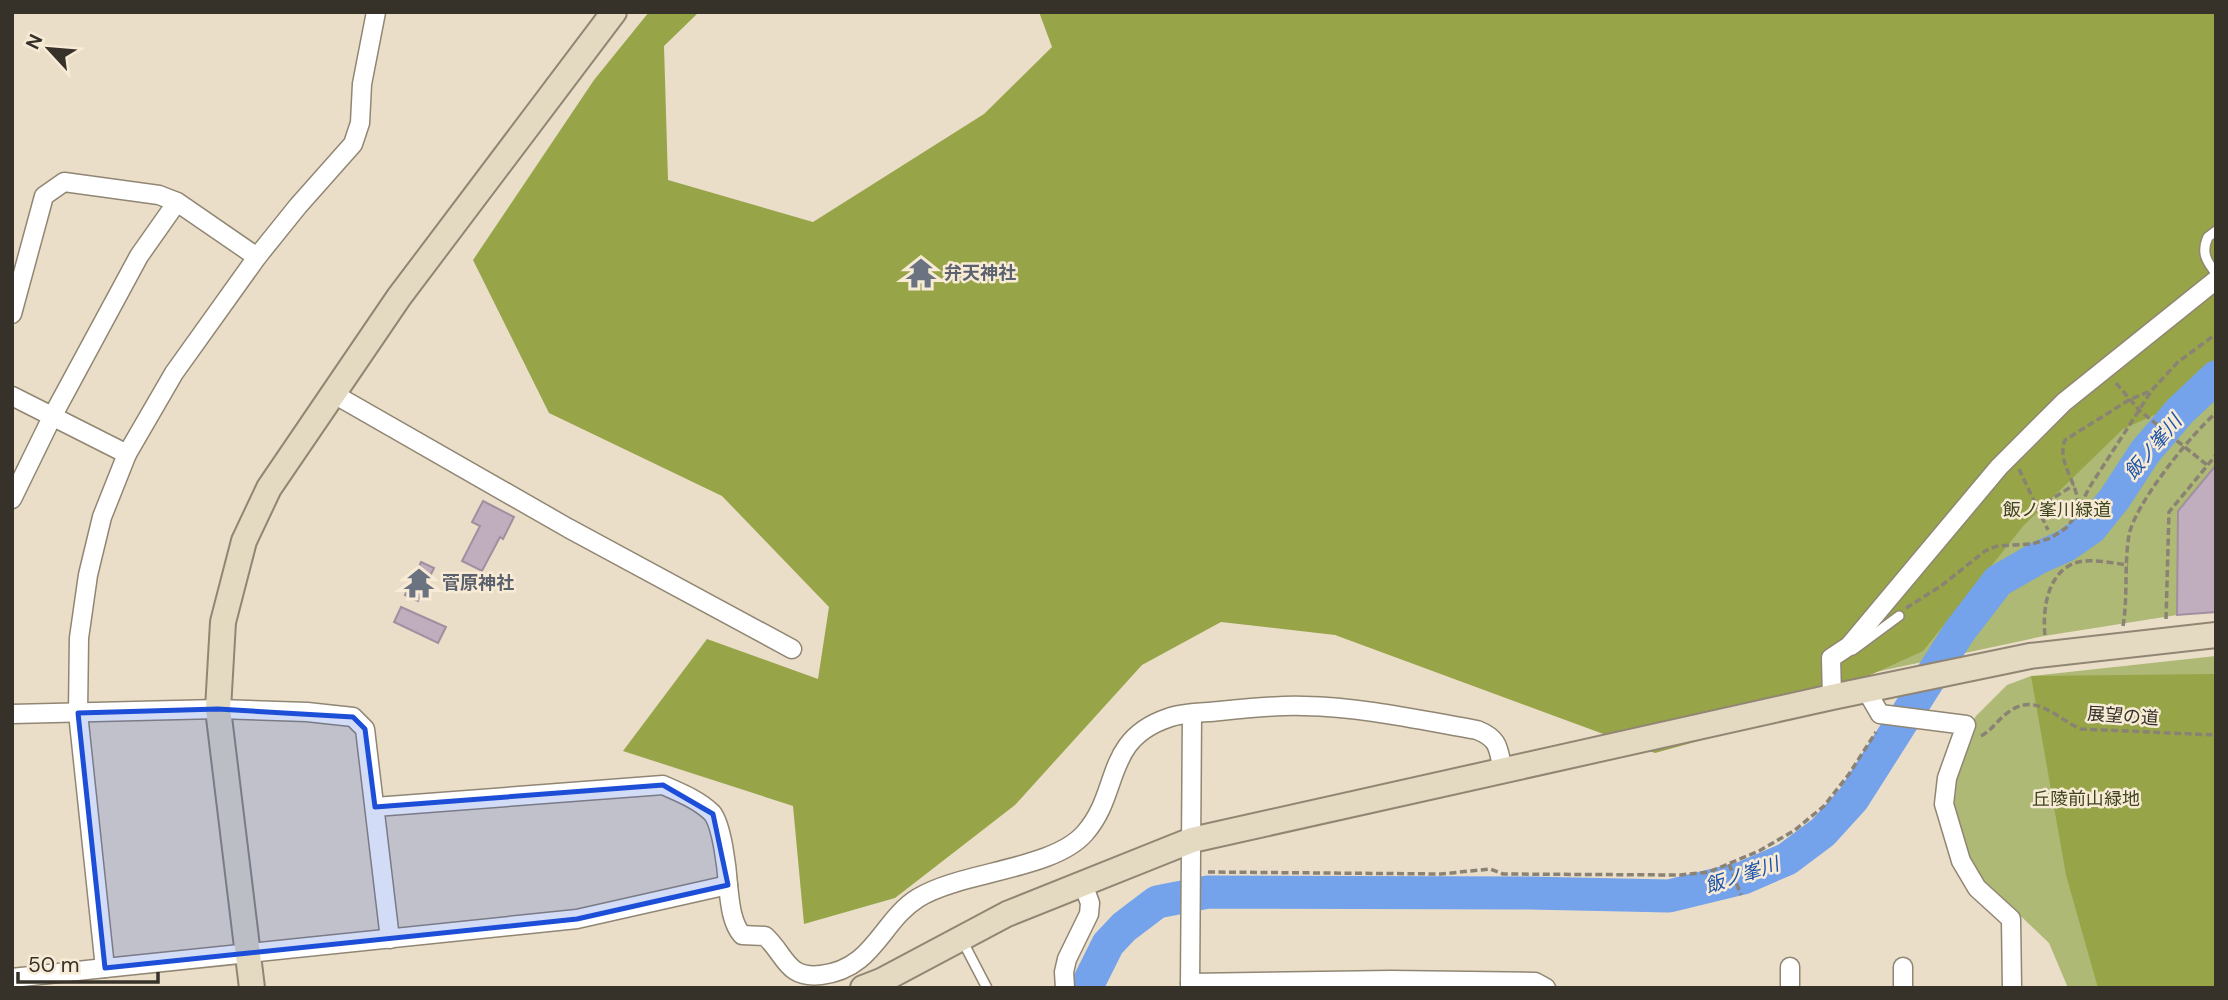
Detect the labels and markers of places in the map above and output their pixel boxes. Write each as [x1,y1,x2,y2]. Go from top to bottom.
temple icon: 弁天神社 [904,256,938,290]
place label: 弁天神社 [944,261,1016,285]
temple icon: 菅原神社 [402,566,436,600]
place label: 菅原神社 [442,571,514,595]

